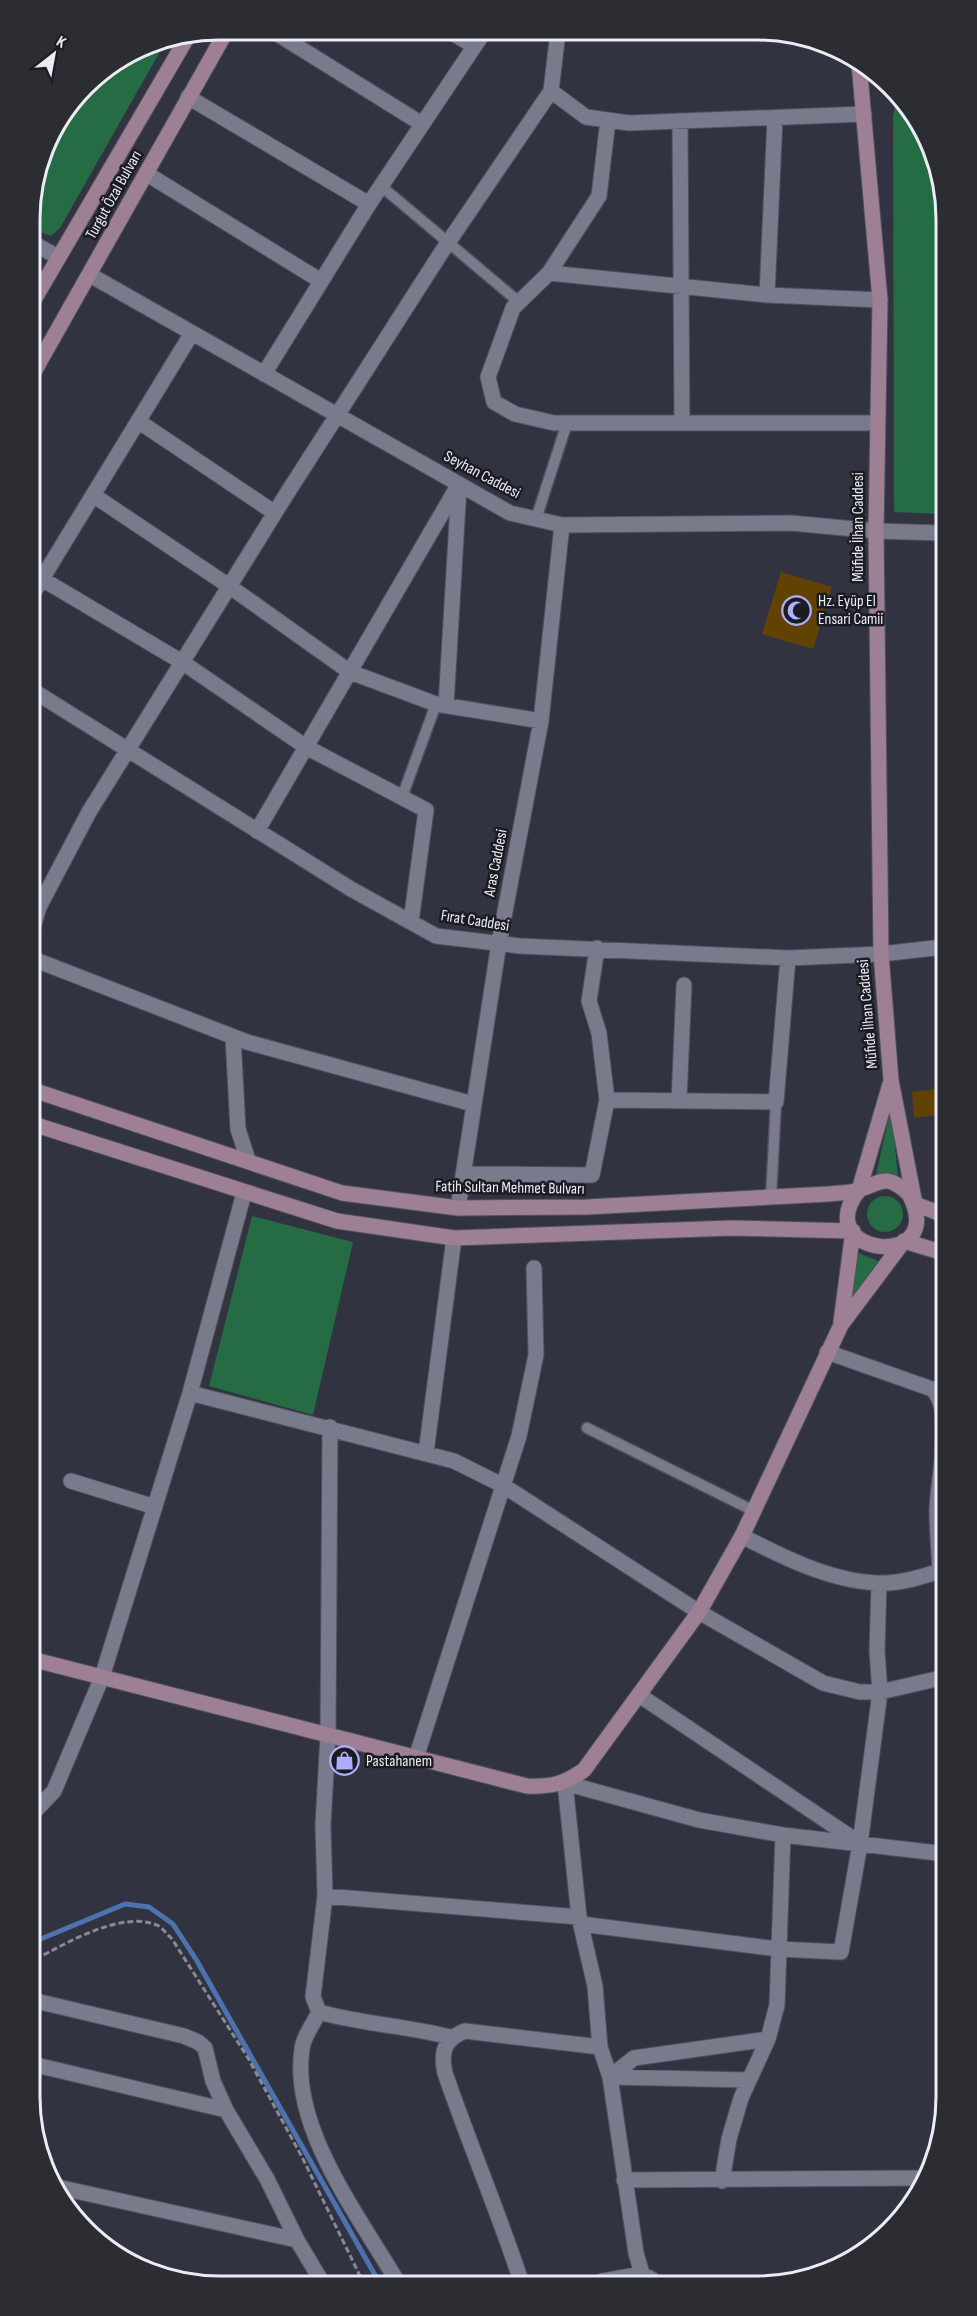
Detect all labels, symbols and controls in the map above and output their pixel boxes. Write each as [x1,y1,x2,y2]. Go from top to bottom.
north arrow [24,24,84,84]
text: K [53,32,69,53]
street label: Turgut Özal Bulvarı [82,147,146,243]
street label: Seyhan Caddesi [441,447,524,503]
street label: Müfide İlhan Caddesi [849,472,868,582]
place label: Hz. Eyüp El Ensari Camii [818,592,883,629]
mosque icon: Hz. Eyüp El Ensari Camii [781,594,813,626]
street label: Aras Caddesi [480,828,512,899]
street label: Fırat Caddesi [439,906,511,936]
street label: Müfide İlhan Caddesi [854,959,882,1069]
street label: Fatih Sultan Mehmet Bulvarı [435,1177,585,1199]
shop icon: Pastahanem [329,1745,361,1777]
place label: Pastahanem [366,1752,432,1771]

